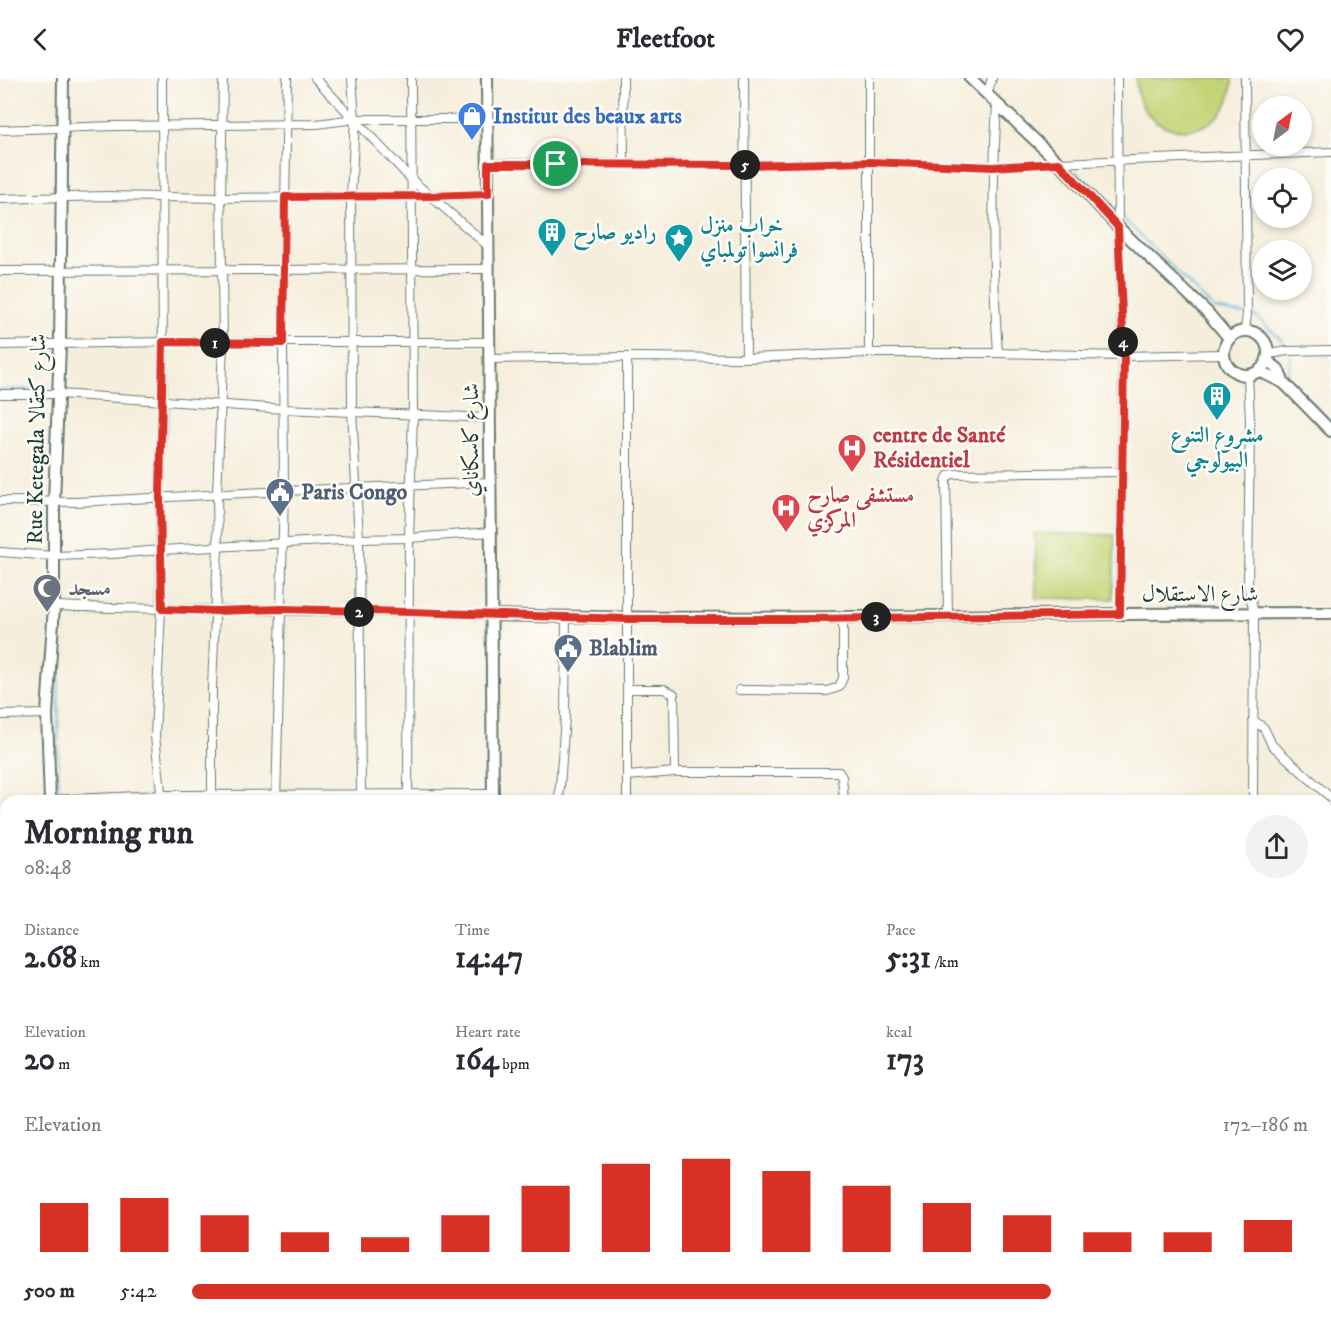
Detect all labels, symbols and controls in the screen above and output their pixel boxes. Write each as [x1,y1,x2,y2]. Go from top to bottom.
text: Fleetfoot [616,22,715,56]
icon: back [24,23,57,56]
icon: heart [1274,23,1307,56]
north arrow [1252,96,1312,156]
map controls [1252,96,1312,300]
shop icon: Institut des beaux arts [456,100,488,142]
place label: Institut des beaux arts [493,103,683,130]
pin [530,138,581,189]
icon: arrive [539,147,572,180]
pin: 5 [730,150,760,180]
text: 5 [741,155,749,175]
button: locate [1252,168,1312,228]
place label: خراب منزل فرانسوا تولمباي [700,212,798,268]
building icon: راديو صارح [536,216,568,258]
place label: راديو صارح [573,219,657,251]
place icon: خراب منزل فرانسوا تولمباي [663,222,695,264]
button: layers [1252,240,1312,300]
pin: 4 [1108,327,1138,357]
pin: 1 [200,328,230,358]
text: 4 [1118,332,1128,352]
street label: Rue Ketegala شارع كتقالا [22,333,56,545]
text: 1 [212,333,218,353]
building icon: مشروع التنوع البيولوجي [1201,380,1233,422]
street label: شارع كاسكاناي [458,383,489,497]
place label: centre de Santé Résidentiel [873,422,1006,474]
place label: مشروع التنوع البيولوجي [1170,422,1264,478]
hospital icon: centre de Santé Résidentiel [836,432,868,474]
public building icon: Paris Congo [264,476,296,518]
place label: Paris Congo [301,479,408,506]
place label: مستشفى صارح المركزي [807,482,914,538]
hospital icon: مستشفى صارح المركزي [770,492,802,534]
mosque icon: مسجد [31,572,63,614]
place label: مسجد [68,575,111,602]
street label: شارع الاستقلال [1142,581,1258,612]
pin: 2 [344,597,374,627]
text: 2 [355,602,363,622]
pin: 3 [861,602,891,632]
text: 3 [873,607,879,627]
public building icon: Blablim [552,632,584,674]
place label: Blablim [589,635,658,662]
text: Morning run [24,813,193,854]
button: share [1245,815,1308,878]
text: 08:48 [24,856,72,881]
text: Distance [24,920,79,940]
text: Time [455,920,490,940]
text: Pace [886,920,916,940]
text: 2.68 [24,940,77,977]
text: 14:47 [455,940,523,977]
text: 5:31 [886,940,931,977]
text: km [77,952,100,972]
text: /km [931,952,959,972]
text: Elevation [24,1022,86,1042]
text: Heart rate [455,1022,521,1042]
text: kcal [886,1022,912,1042]
text: 20 [24,1042,55,1079]
text: 164 [455,1042,499,1079]
text: 173 [886,1042,924,1079]
text: m [55,1054,70,1074]
text: bpm [499,1054,530,1074]
text: Elevation [24,1113,101,1138]
text: 172–186 m [1223,1113,1308,1138]
text: 500 m [24,1279,75,1304]
text: 5:42 [120,1279,157,1304]

